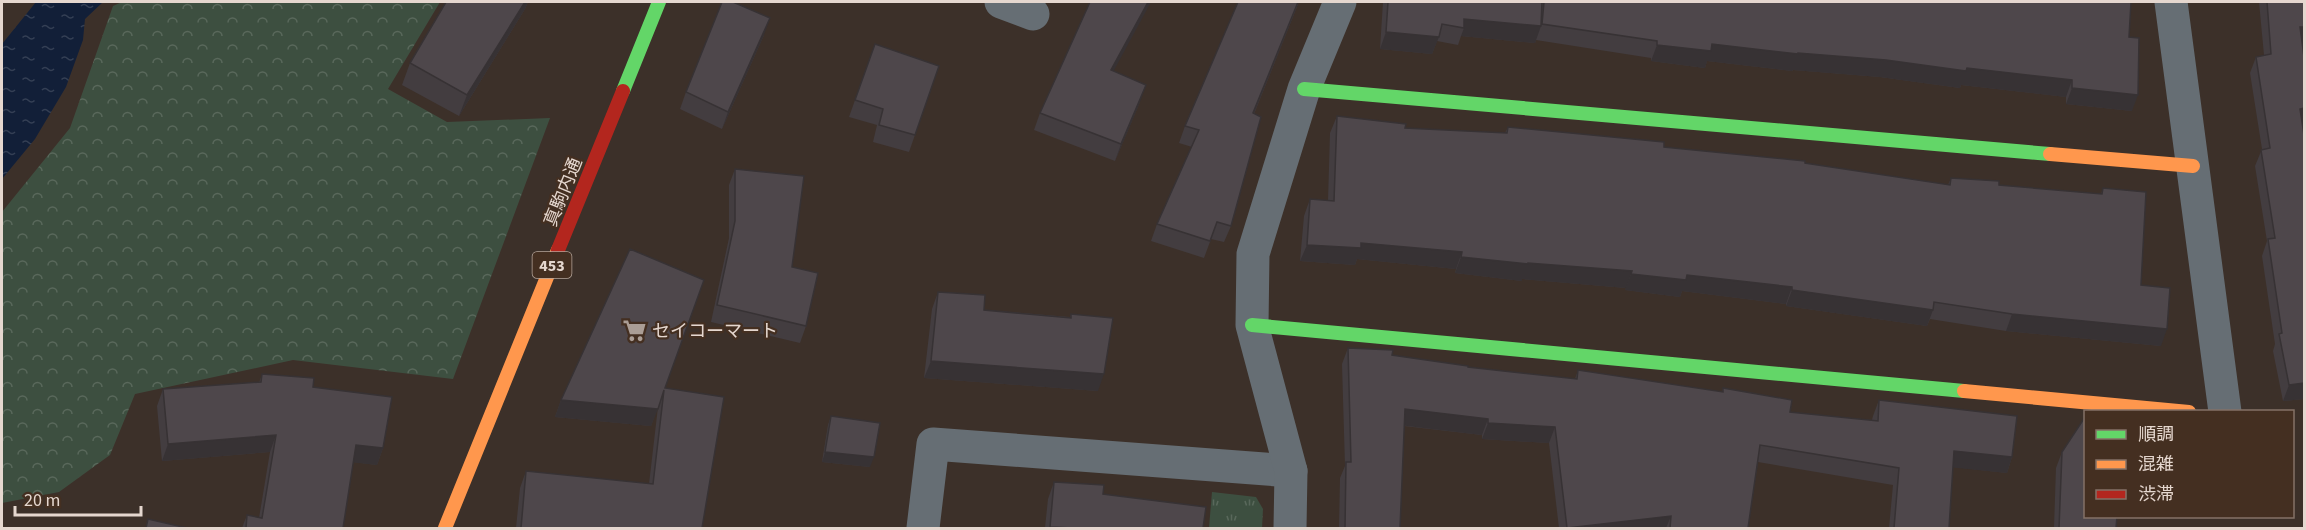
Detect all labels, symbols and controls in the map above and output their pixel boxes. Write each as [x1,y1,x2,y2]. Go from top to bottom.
street label: 真駒内通 [538,154,589,230]
road number: 453 [532,252,572,278]
supermarket icon: セイコーマート [621,318,647,344]
place label: セイコーマート [652,319,778,344]
legend [2084,410,2294,518]
text: 順調 [2138,422,2174,447]
text: 混雑 [2138,452,2174,477]
scale bar [15,479,141,517]
text: 渋滞 [2138,482,2174,507]
text: 20 m [24,488,60,513]

